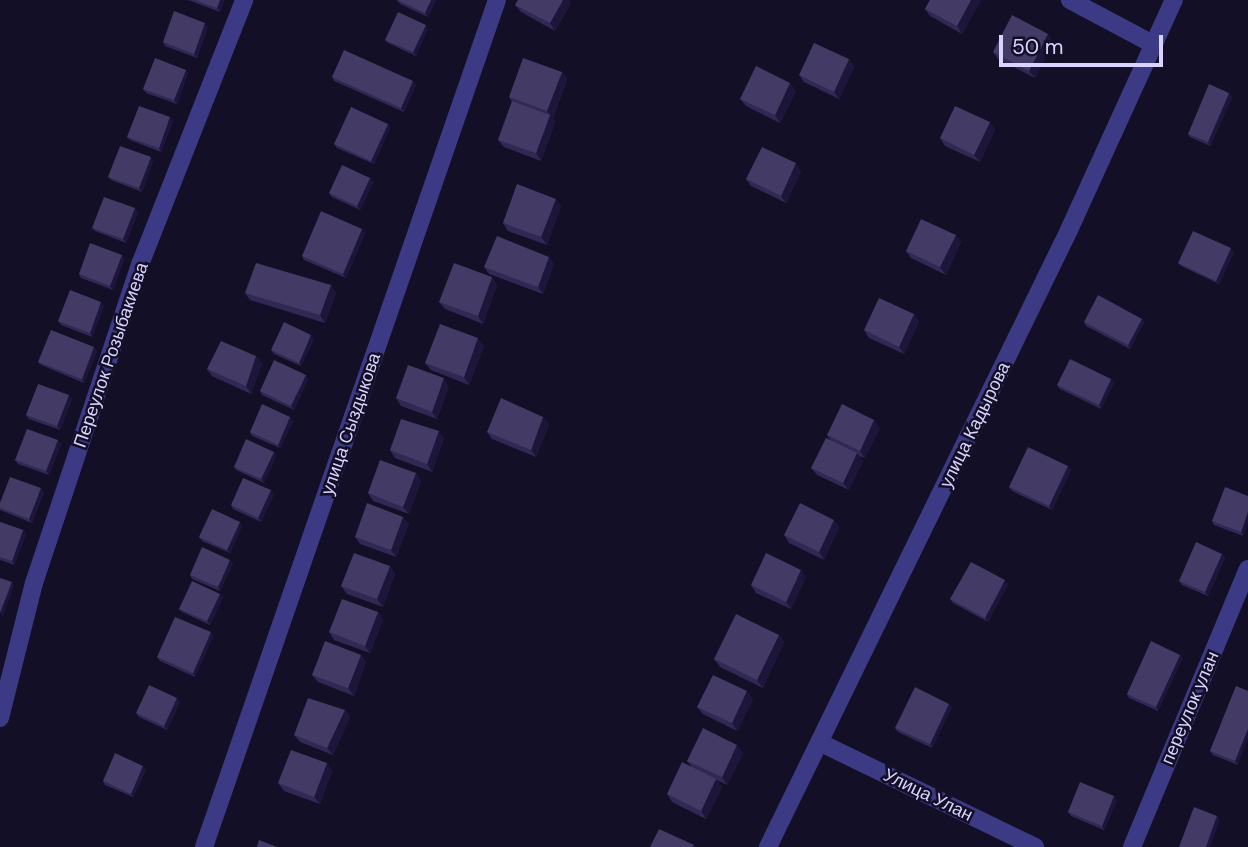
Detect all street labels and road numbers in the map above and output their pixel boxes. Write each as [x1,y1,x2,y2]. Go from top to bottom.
street label: Переулок Розыбакиева [69,260,153,450]
street label: улица Сыздыкова [317,350,385,498]
street label: улица Кадырова [935,358,1015,492]
street label: переулок улан [1156,648,1224,768]
street label: Улица Улан [880,764,976,826]

